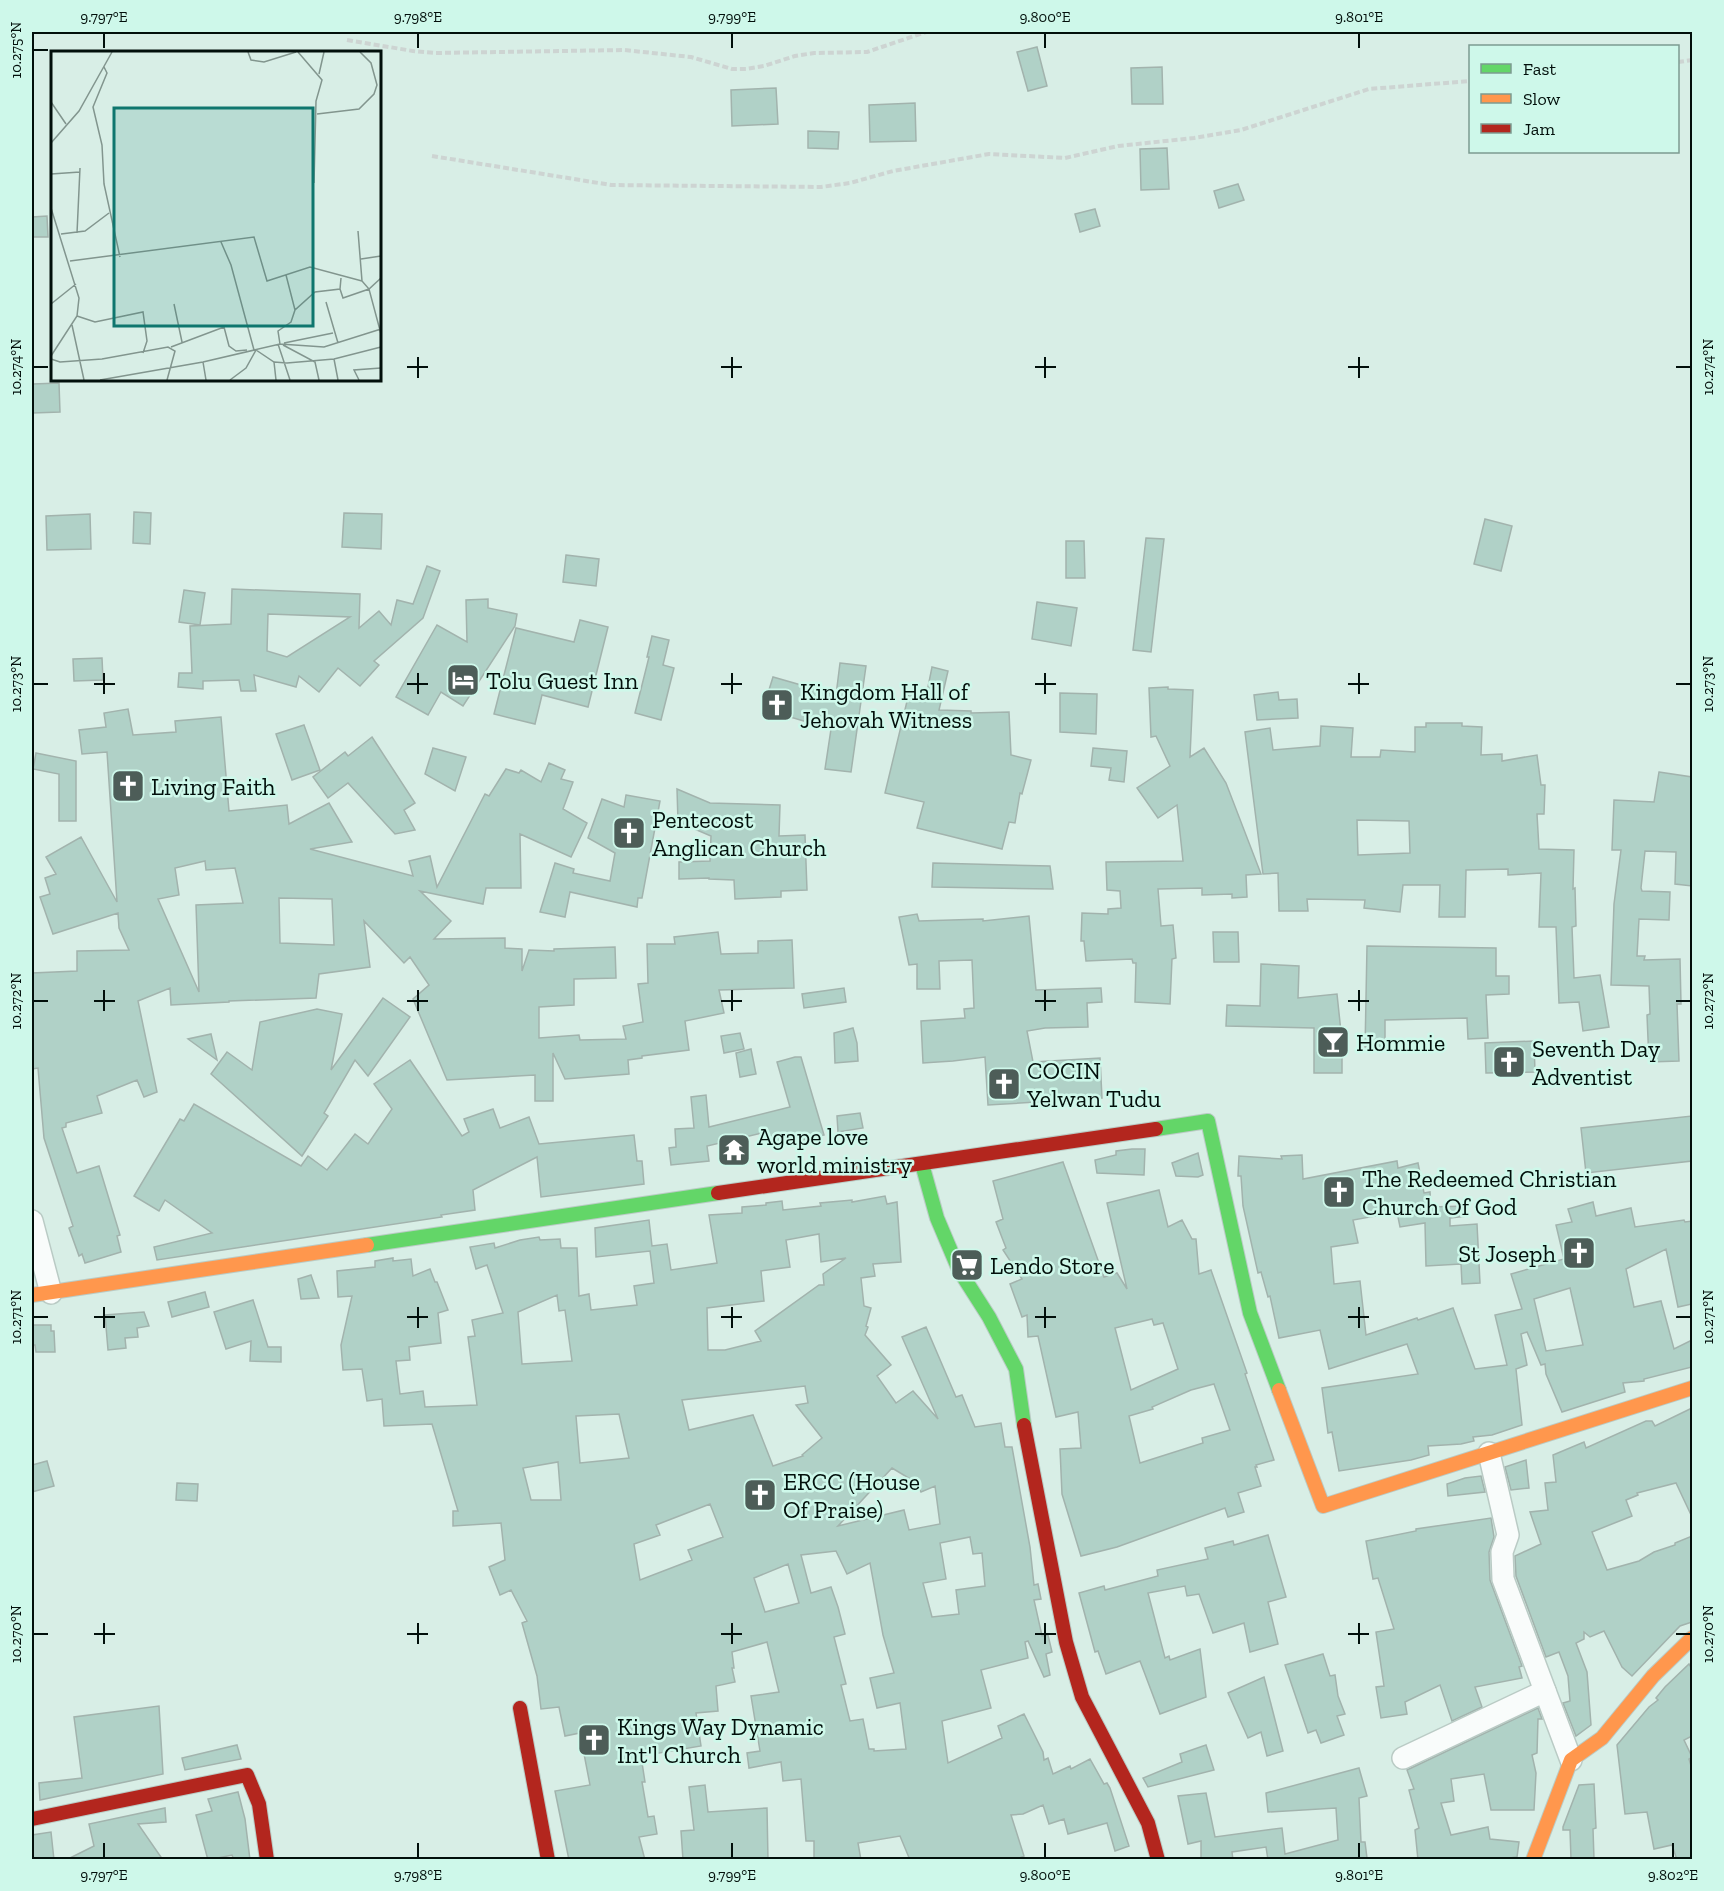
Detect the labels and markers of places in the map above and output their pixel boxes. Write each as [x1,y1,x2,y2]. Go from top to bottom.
hotel icon: Tolu Guest Inn [445,662,481,698]
place label: Tolu Guest Inn [486,666,639,695]
place label: Kingdom Hall of Jehovah Witness [800,677,972,734]
church icon: Kingdom Hall of Jehovah Witness [759,687,795,723]
church icon: Living Faith [110,768,146,804]
place label: Living Faith [151,772,276,801]
place label: Pentecost Anglican Church [652,805,827,862]
church icon: Pentecost Anglican Church [611,815,647,851]
bar icon: Hommie [1315,1024,1351,1060]
place label: Hommie [1356,1028,1445,1057]
place label: Seventh Day Adventist [1532,1034,1661,1091]
church icon: Seventh Day Adventist [1491,1044,1527,1080]
place label: COCIN Yelwan Tudu [1026,1056,1162,1113]
church icon: COCIN Yelwan Tudu [986,1066,1022,1102]
place label: Agape love world ministry [757,1122,913,1179]
temple icon: Agape love world ministry [716,1132,752,1168]
place label: The Redeemed Christian Church Of God [1362,1164,1617,1221]
church icon: The Redeemed Christian Church Of God [1321,1174,1357,1210]
church icon: St Joseph [1561,1235,1597,1271]
place label: St Joseph [1458,1239,1557,1268]
supermarket icon: Lendo Store [949,1247,985,1283]
place label: Lendo Store [990,1251,1114,1280]
place label: ERCC (House Of Praise) [783,1467,920,1524]
church icon: ERCC (House Of Praise) [742,1477,778,1513]
place label: Kings Way Dynamic Int'l Church [617,1712,824,1769]
church icon: Kings Way Dynamic Int'l Church [576,1722,612,1758]

